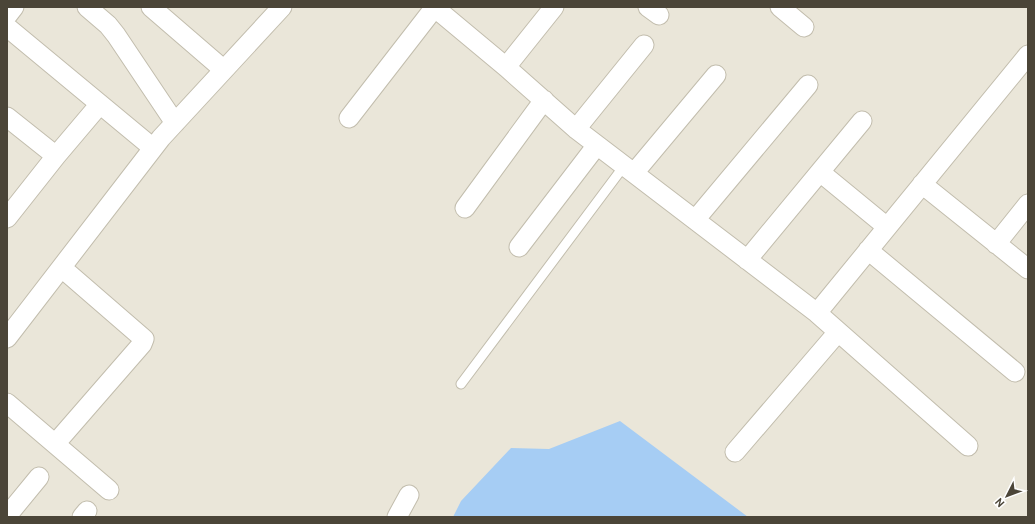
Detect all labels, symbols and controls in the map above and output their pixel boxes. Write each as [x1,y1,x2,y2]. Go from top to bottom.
north arrow [987,476,1027,516]
text: N [992,494,1008,510]

